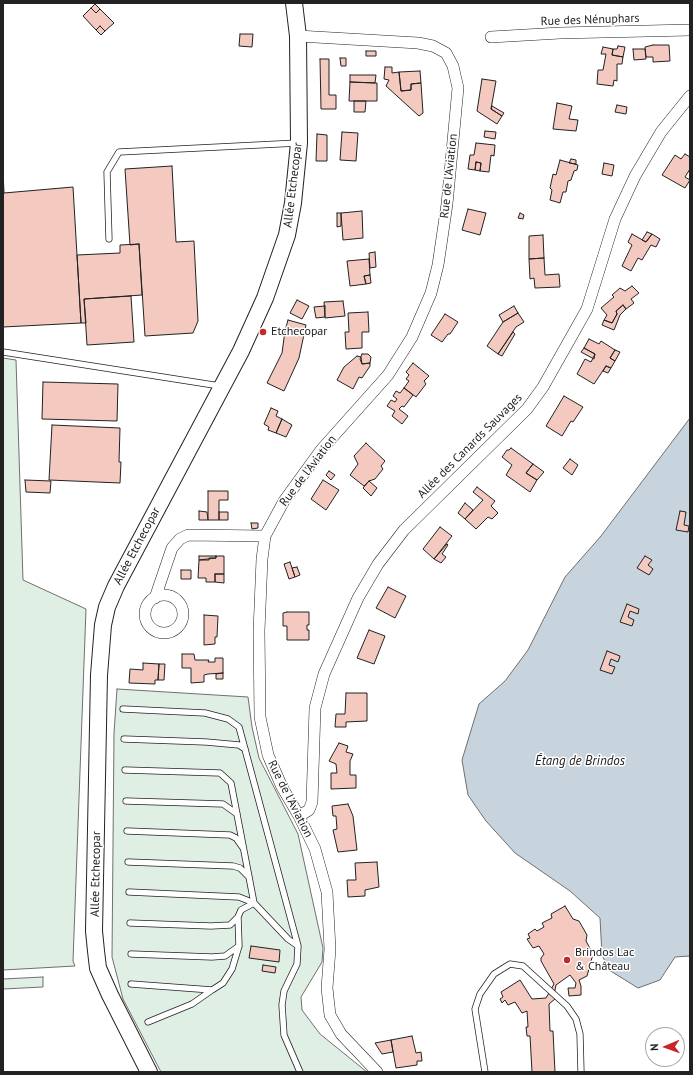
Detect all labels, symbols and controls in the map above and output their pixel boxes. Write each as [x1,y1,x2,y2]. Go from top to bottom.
street label: Rue des Nénuphars [540,11,640,29]
street label: Rue de l'Aviation [437,133,461,219]
street label: Allée Etchecopar [281,142,305,228]
place label: Etchecopar [271,325,327,339]
marker: Etchecopar [258,327,268,337]
street label: Allée des Canards Sauvages [415,391,525,501]
street label: Rue de l'Aviation [277,433,339,509]
street label: Allée Etchecopar [111,505,163,587]
water label: Étang de Brindos [535,753,625,769]
street label: Rue de l'Aviation [264,758,316,840]
street label: Allée Etchecopar [88,831,104,917]
place label: Brindos Lac & Château [575,946,634,974]
marker: Brindos Lac & Château [562,955,572,965]
north arrow [645,1027,685,1067]
text: N [647,1044,661,1051]

